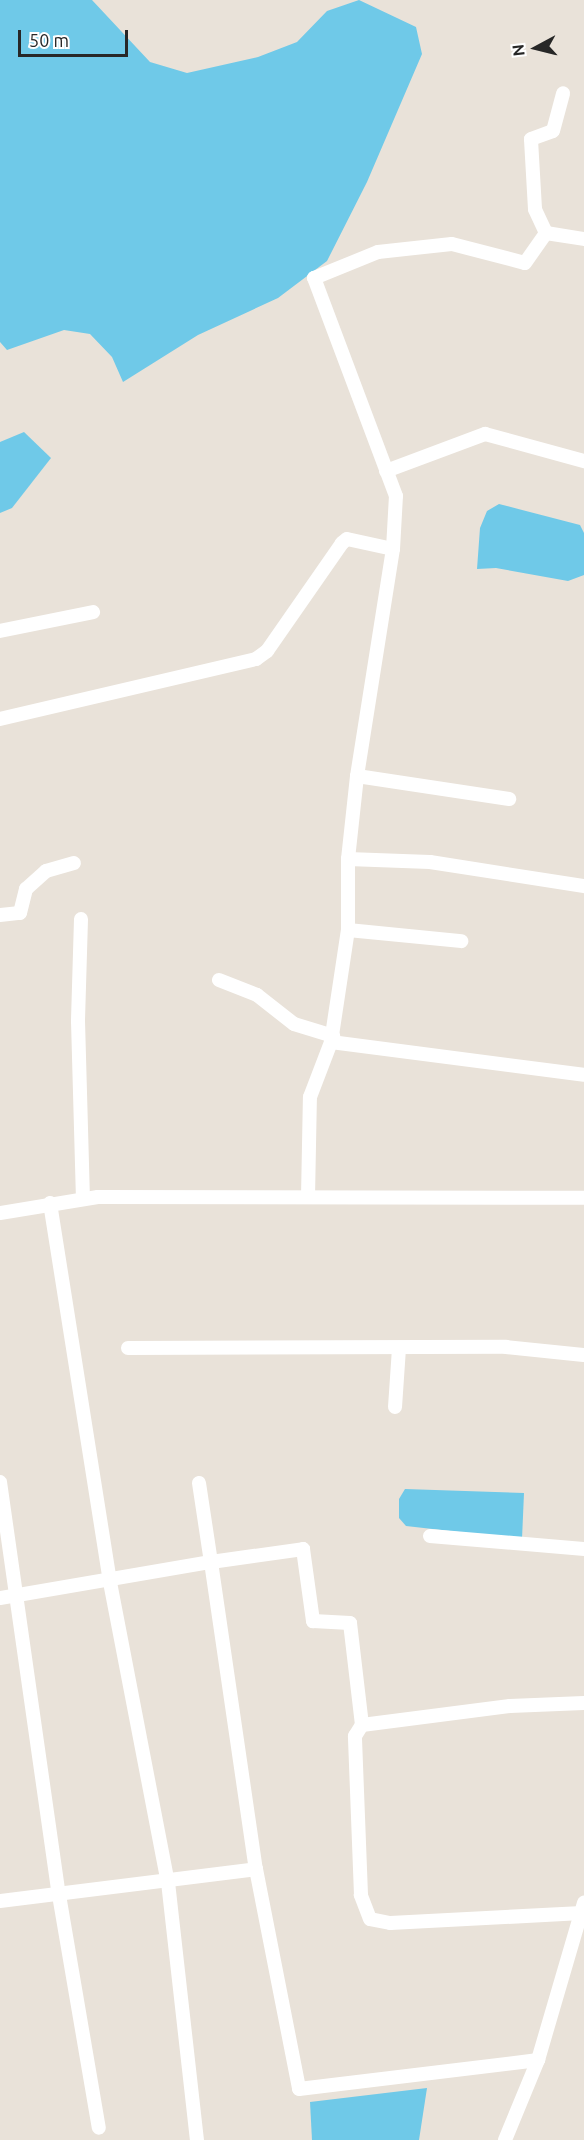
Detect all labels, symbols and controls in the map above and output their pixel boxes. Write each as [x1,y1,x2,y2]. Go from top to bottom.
scale bar [21,18,130,56]
north arrow [506,18,566,78]
text: 50 m [29,30,69,50]
text: N [508,43,528,57]

